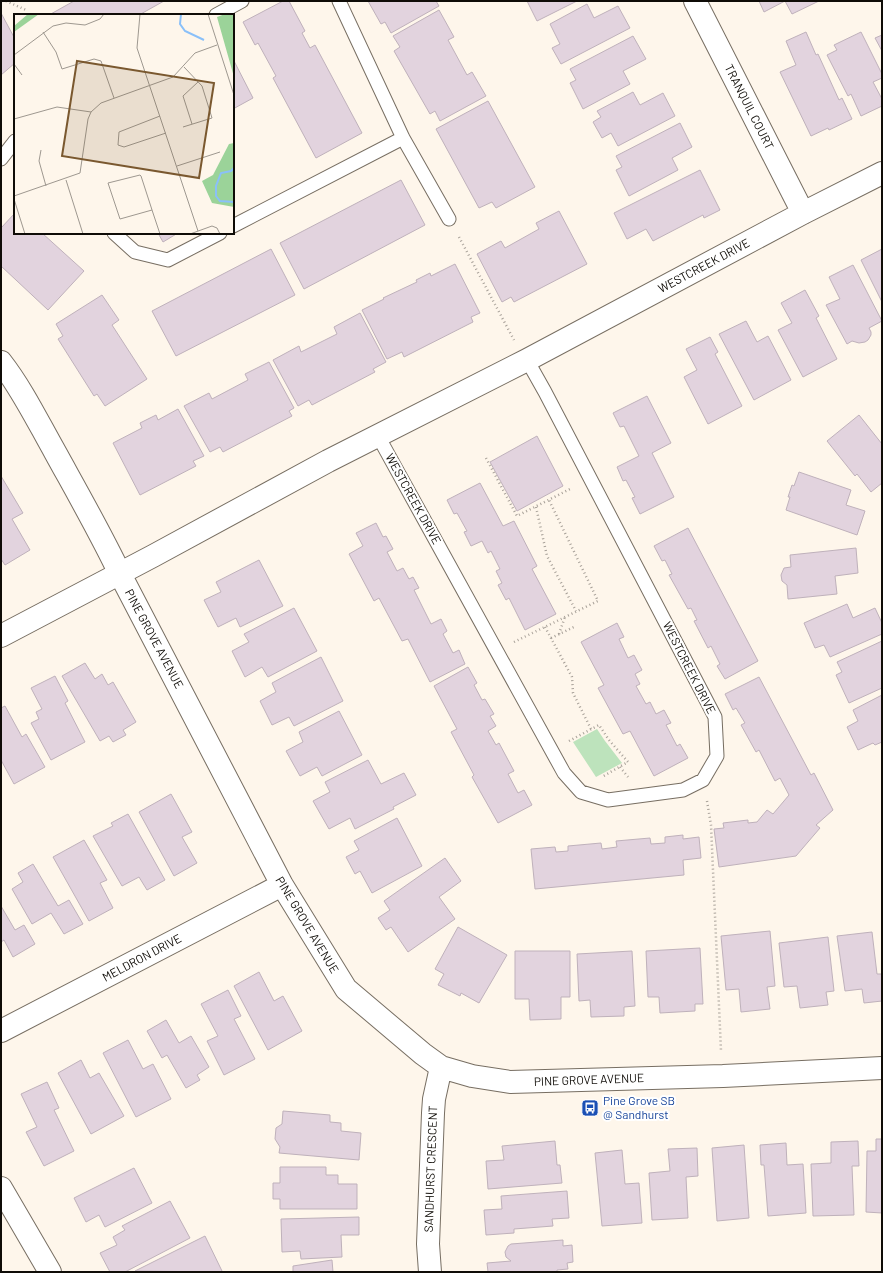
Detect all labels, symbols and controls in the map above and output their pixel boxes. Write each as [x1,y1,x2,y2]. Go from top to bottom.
inset map [14,14,234,234]
street label: TRANQUIL COURT [722,62,777,152]
street label: WESTCREEK DRIVE [655,235,752,295]
street label: WESTCREEK DRIVE [383,451,445,546]
street label: PINE GROVE AVENUE [123,586,187,691]
street label: WESTCREEK DRIVE [661,619,719,716]
street label: PINE GROVE AVENUE [273,874,342,975]
street label: MELDRON DRIVE [100,930,183,984]
street label: PINE GROVE AVENUE [534,1070,644,1088]
place label: Pine Grove SB @ Sandhurst [603,1093,675,1121]
bus stop icon: Pine Grove SB @ Sandhurst [580,1098,600,1118]
street label: SANDHURST CRESCENT [421,1105,439,1233]

